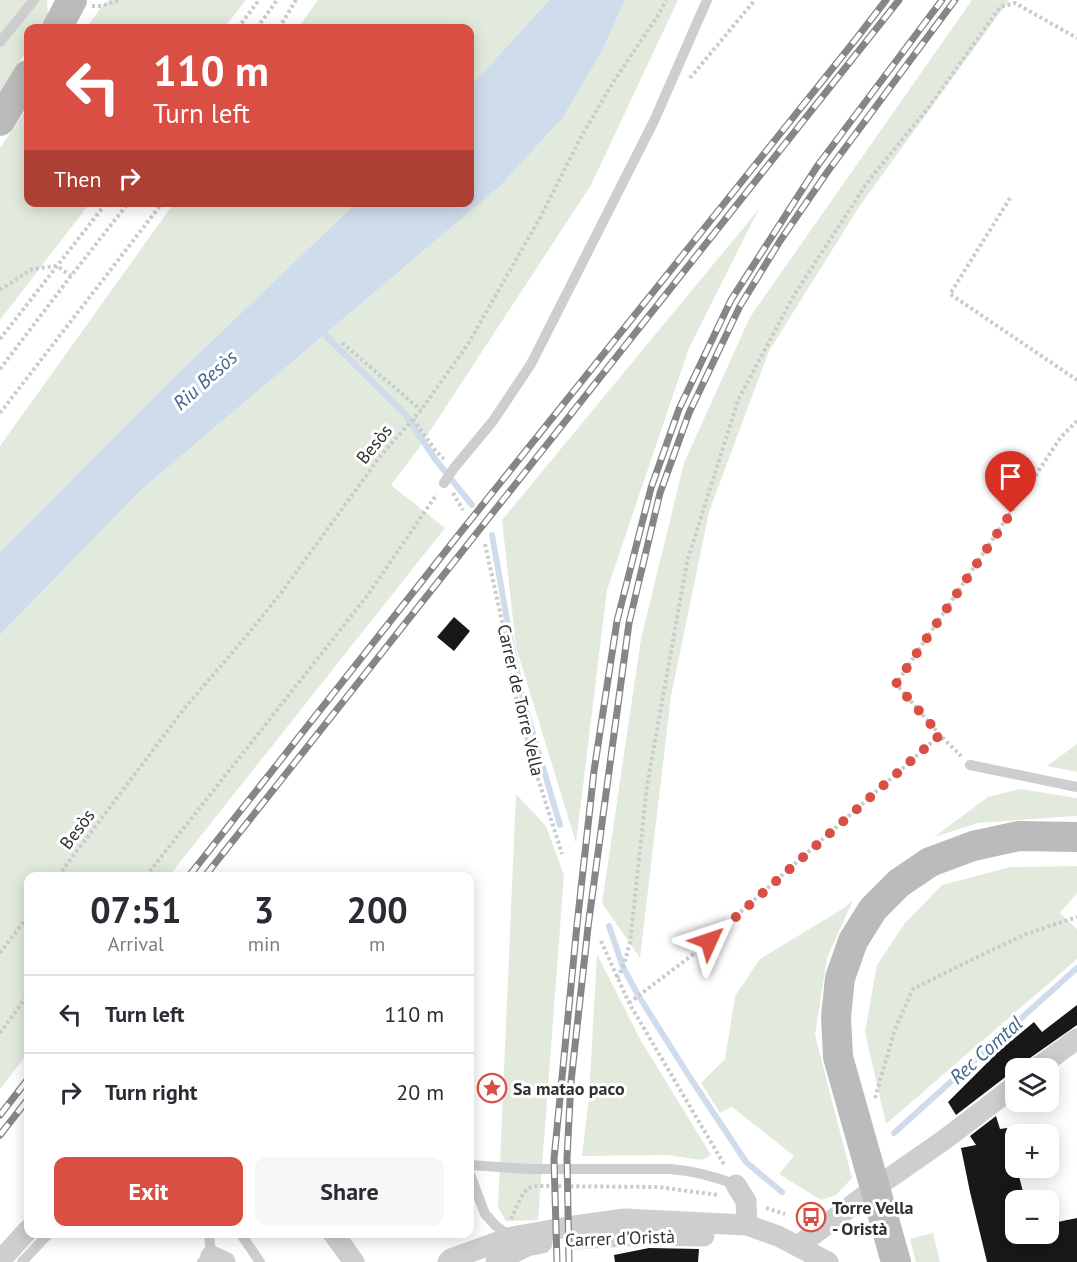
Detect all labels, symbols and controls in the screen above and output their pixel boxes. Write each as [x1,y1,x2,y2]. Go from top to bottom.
text: 110 m [153,43,269,98]
icon: left [54,48,132,126]
text: Turn left [153,96,250,130]
icon: right [113,162,146,195]
text: Then [54,165,101,193]
water label: Riu Besòs [167,344,243,416]
street label: Besòs [351,419,397,469]
pin [985,451,1036,513]
icon: arrive [994,460,1027,493]
street label: Carrer de Torre Vella [492,622,550,778]
street label: Besòs [54,804,100,854]
text: 07:51 [90,886,182,933]
text: 3 [254,886,274,933]
text: 200 [347,886,408,933]
position arrow [677,909,741,973]
text: Arrival [108,931,164,957]
text: min [248,931,280,957]
text: m [369,931,385,957]
icon: left [54,998,87,1031]
text: Turn left [105,1000,185,1028]
text: 110 m [384,1000,444,1028]
water label: Rec Comtal [944,1010,1028,1090]
map controls [1005,1058,1059,1244]
button: layers [1005,1058,1059,1112]
place icon: Sa matao paco [476,1072,508,1104]
icon: right [54,1076,87,1109]
place label: Sa matao paco [513,1077,625,1100]
text: Turn right [105,1078,197,1106]
text: 20 m [396,1078,444,1106]
button: + [1005,1124,1059,1178]
button: Exit [54,1157,243,1226]
button: Share [255,1157,444,1226]
button: − [1005,1190,1059,1244]
place label: Torre Vella - Oristà [832,1196,914,1240]
bus stop icon: Torre Vella - Oristà [795,1201,827,1233]
street label: Carrer d'Oristà [565,1225,675,1251]

